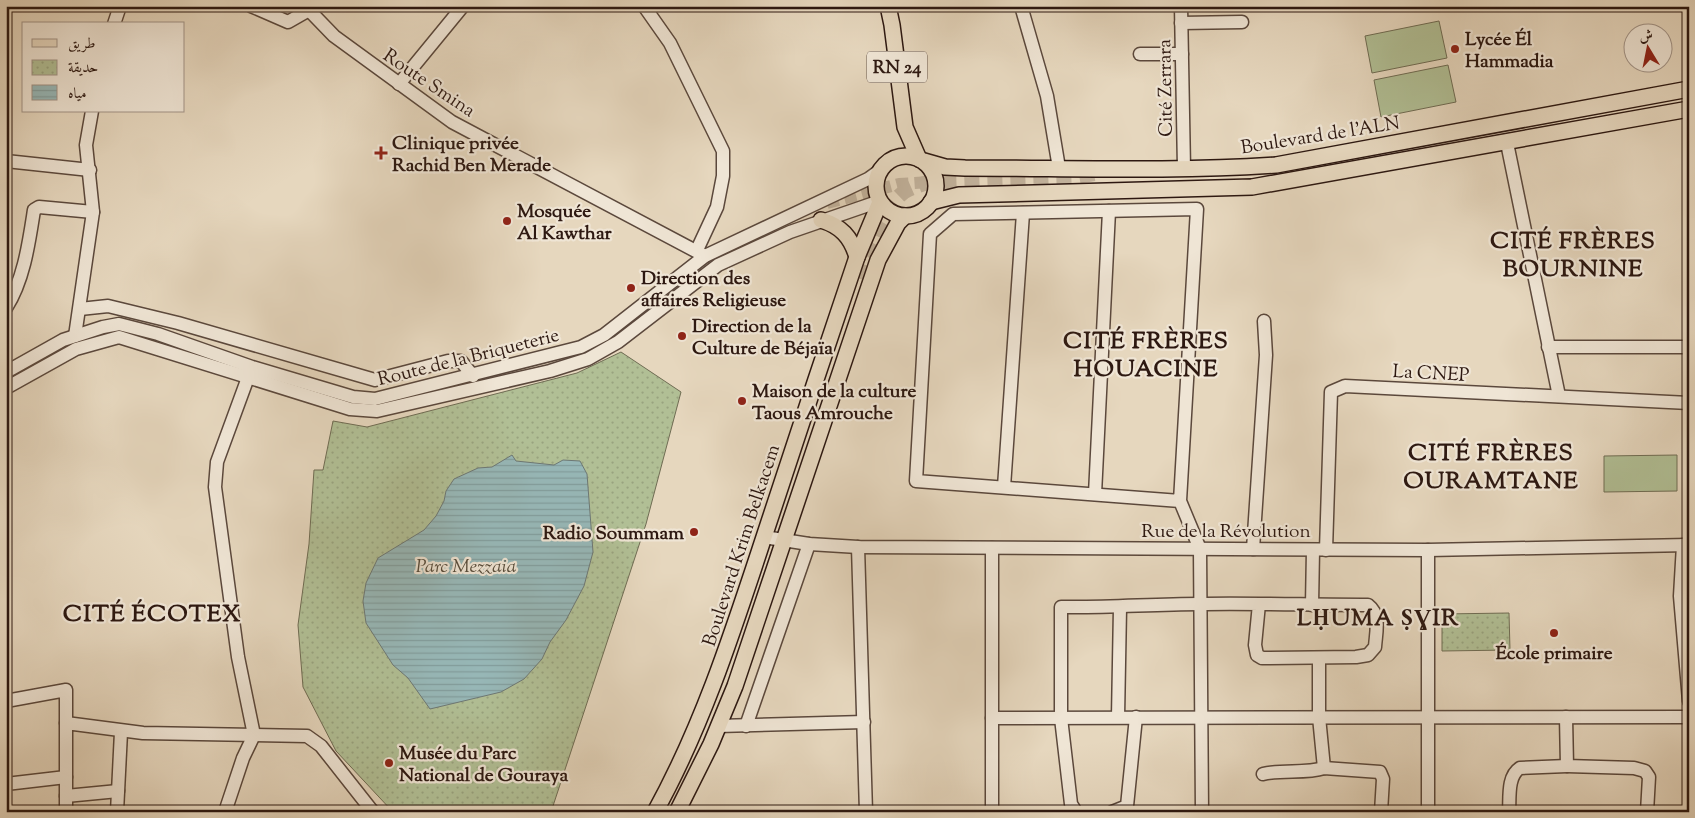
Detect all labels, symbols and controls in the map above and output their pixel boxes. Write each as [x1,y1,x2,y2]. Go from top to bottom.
legend [22,22,185,112]
north arrow [1622,22,1672,72]
text: ش [1638,26,1655,48]
place label: Lycée Él Hammadia [1465,27,1554,76]
text: طريق [68,34,95,55]
street label: Cité Zerrara [1152,39,1181,137]
street label: Route Smina [377,43,480,125]
marker: Lycée Él Hammadia [1449,43,1461,55]
road number: RN 24 [867,52,927,82]
text: حديقة [68,58,98,79]
text: مياه [68,84,86,105]
street label: Boulevard de l'ALN [1239,111,1402,162]
place label: Clinique privée Rachid Ben Merade [392,131,551,180]
marker: Clinique privée Rachid Ben Merade [374,146,388,160]
place label: Mosquée Al Kawthar [517,199,612,248]
marker: Mosquée Al Kawthar [501,215,513,227]
district label: CITÉ FRÈRES BOURNINE [1490,225,1656,287]
place label: Direction des affaires Religieuse [641,266,786,315]
marker: Direction des affaires Religieuse [625,282,637,294]
place label: Direction de la Culture de Béjaïa [692,314,833,363]
street label: Route de la Briqueterie [375,323,563,394]
district label: CITÉ FRÈRES HOUACINE [1063,325,1229,387]
marker: Direction de la Culture de Béjaïa [676,330,688,342]
street label: La CNEP [1392,359,1470,390]
place label: Maison de la culture Taous Amrouche [752,379,917,428]
marker: Maison de la culture Taous Amrouche [736,395,748,407]
district label: CITÉ FRÈRES OURAMTANE [1403,437,1579,499]
street label: Boulevard Krim Belkacem [697,441,788,650]
street label: Rue de la Révolution [1141,519,1311,546]
place label: Radio Soummam [543,521,684,548]
marker: Radio Soummam [688,526,700,538]
park label: Parc Mezzaia [416,554,517,581]
district label: CITÉ ÉCOTEX [63,598,241,632]
district label: LḤUMA ṢƔIR [1297,602,1459,636]
marker: École primaire [1548,627,1560,639]
place label: École primaire [1495,641,1613,668]
place label: Musée du Parc National de Gouraya [399,741,569,790]
marker: Musée du Parc National de Gouraya [383,757,395,769]

